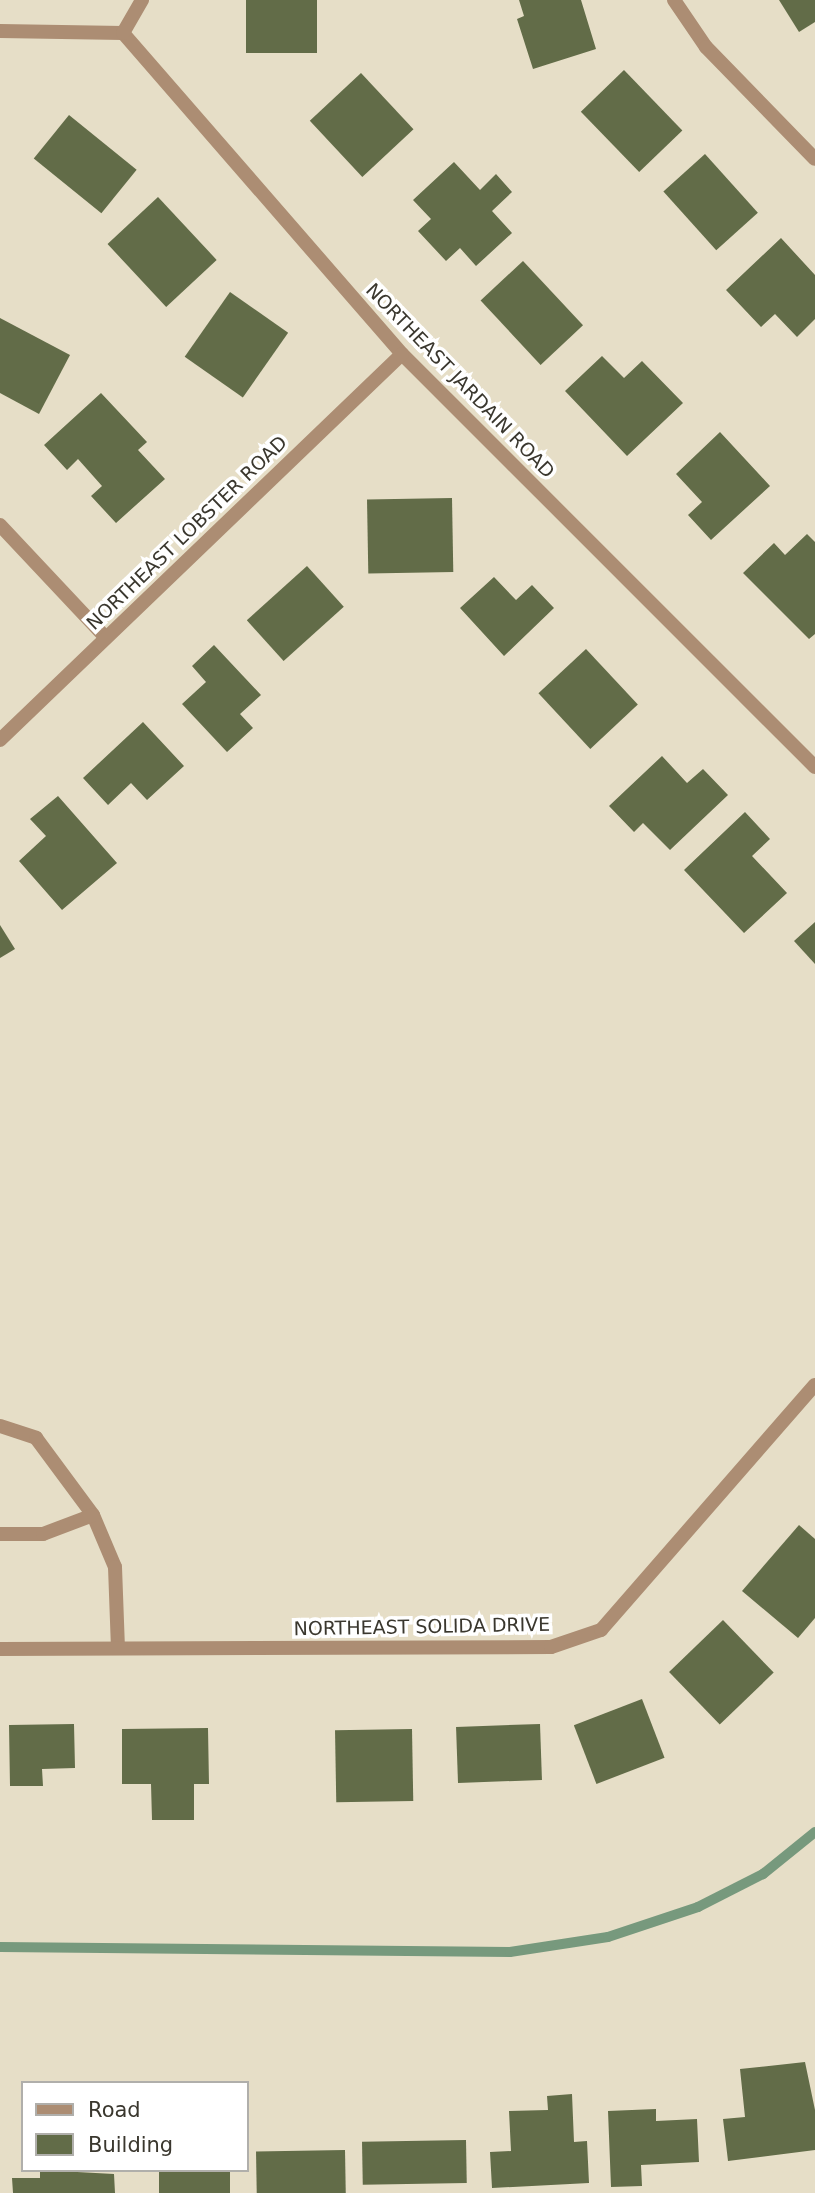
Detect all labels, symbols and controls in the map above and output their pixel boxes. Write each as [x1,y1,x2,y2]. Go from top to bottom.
street label: NORTHEAST JARDAIN ROAD [361,279,559,483]
street label: NORTHEAST LOBSTER ROAD [82,431,292,635]
street label: NORTHEAST SOLIDA DRIVE [294,1613,550,1641]
legend [21,2081,248,2172]
text: Road [88,2098,141,2122]
text: Building [88,2133,173,2157]

